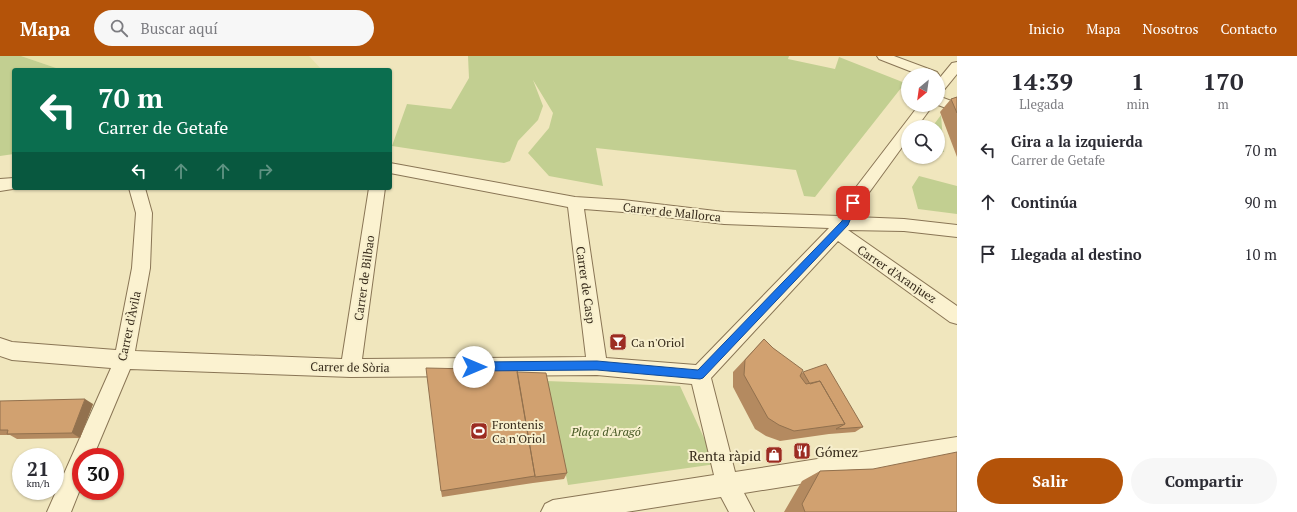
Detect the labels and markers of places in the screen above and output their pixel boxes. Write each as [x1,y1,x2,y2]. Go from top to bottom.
pin [836,186,870,220]
bar icon: Ca n'Oriol [608,332,628,352]
place label: Ca n'Oriol [631,335,685,350]
place label: Frontenis Ca n'Oriol [492,417,546,446]
sports icon: Frontenis Ca n'Oriol [469,421,489,441]
restaurant icon: Gómez [792,441,812,461]
place label: Gómez [815,442,858,461]
shop icon: Renta ràpid [764,445,784,465]
place label: Renta ràpid [689,446,761,465]

